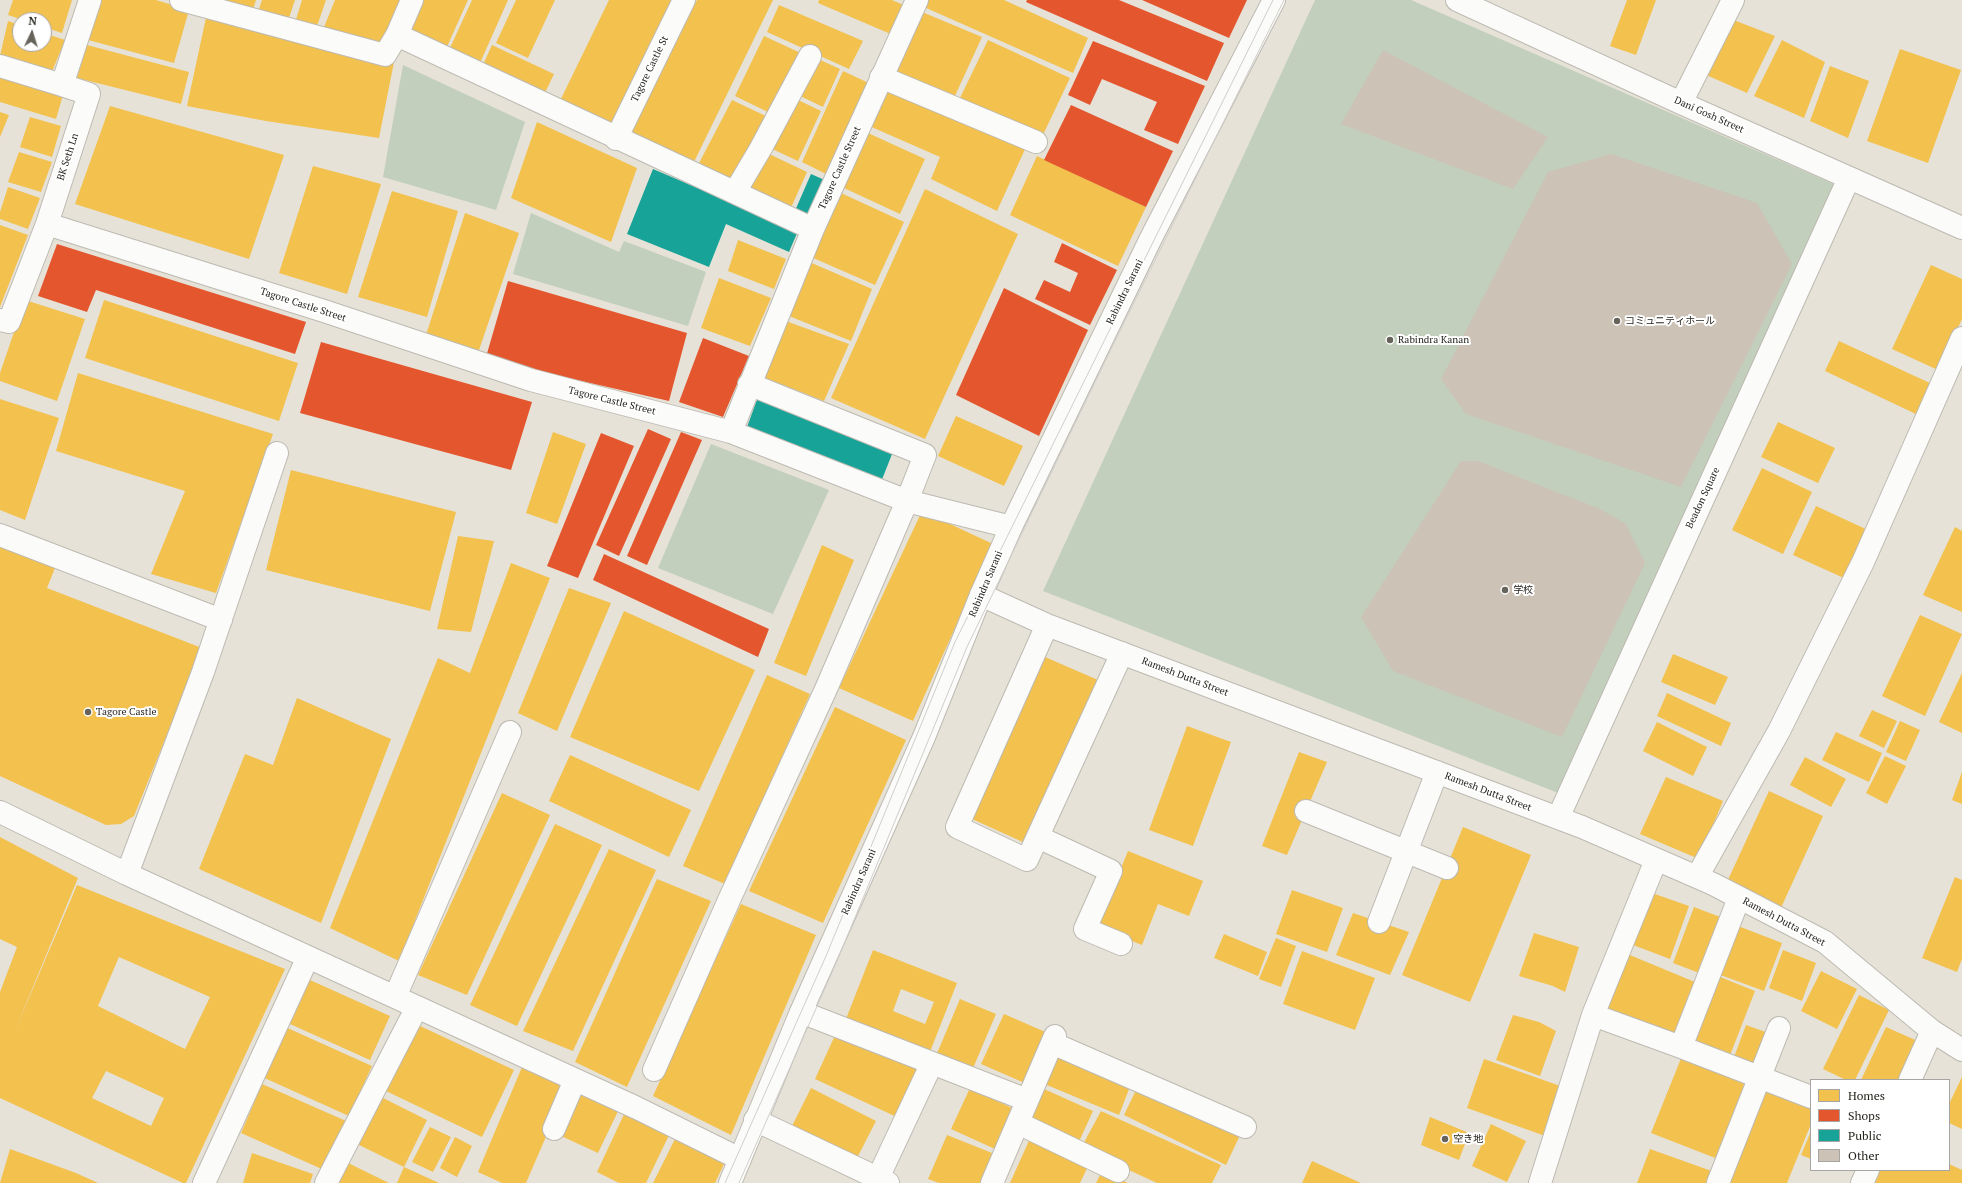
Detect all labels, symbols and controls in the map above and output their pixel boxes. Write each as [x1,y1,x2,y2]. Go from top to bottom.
north arrow [12,12,52,52]
text: N [28,14,37,28]
street label: Tagore Castle St [629,34,671,104]
street label: Dani Gosh Street [1672,94,1746,136]
street label: Tagore Castle Street [816,125,864,211]
street label: BK Seth Ln [55,132,81,182]
street label: Rabindra Sarani [1104,257,1146,327]
street label: Tagore Castle Street [258,285,348,325]
place label: コミュニティホール [1625,315,1715,327]
marker: コミュニティホール [1612,316,1622,326]
place label: Rabindra Kanan [1398,334,1469,346]
marker: Rabindra Kanan [1385,335,1395,345]
street label: Tagore Castle Street [567,384,657,418]
street label: Beadon Square [1684,465,1722,531]
street label: Rabindra Sarani [967,549,1005,619]
place label: 学校 [1513,584,1533,596]
marker: 学校 [1500,585,1510,595]
street label: Ramesh Dutta Street [1140,655,1230,699]
place label: Tagore Castle [96,706,157,718]
marker: Tagore Castle [83,707,93,717]
street label: Ramesh Dutta Street [1443,770,1533,814]
street label: Rabindra Sarani [839,847,879,917]
street label: Ramesh Dutta Street [1741,895,1827,949]
legend [1810,1079,1950,1171]
text: Homes [1848,1088,1885,1103]
text: Shops [1848,1108,1880,1123]
text: Public [1848,1128,1881,1143]
place label: 空き地 [1453,1133,1483,1145]
marker: 空き地 [1440,1134,1450,1144]
text: Other [1848,1148,1879,1163]

